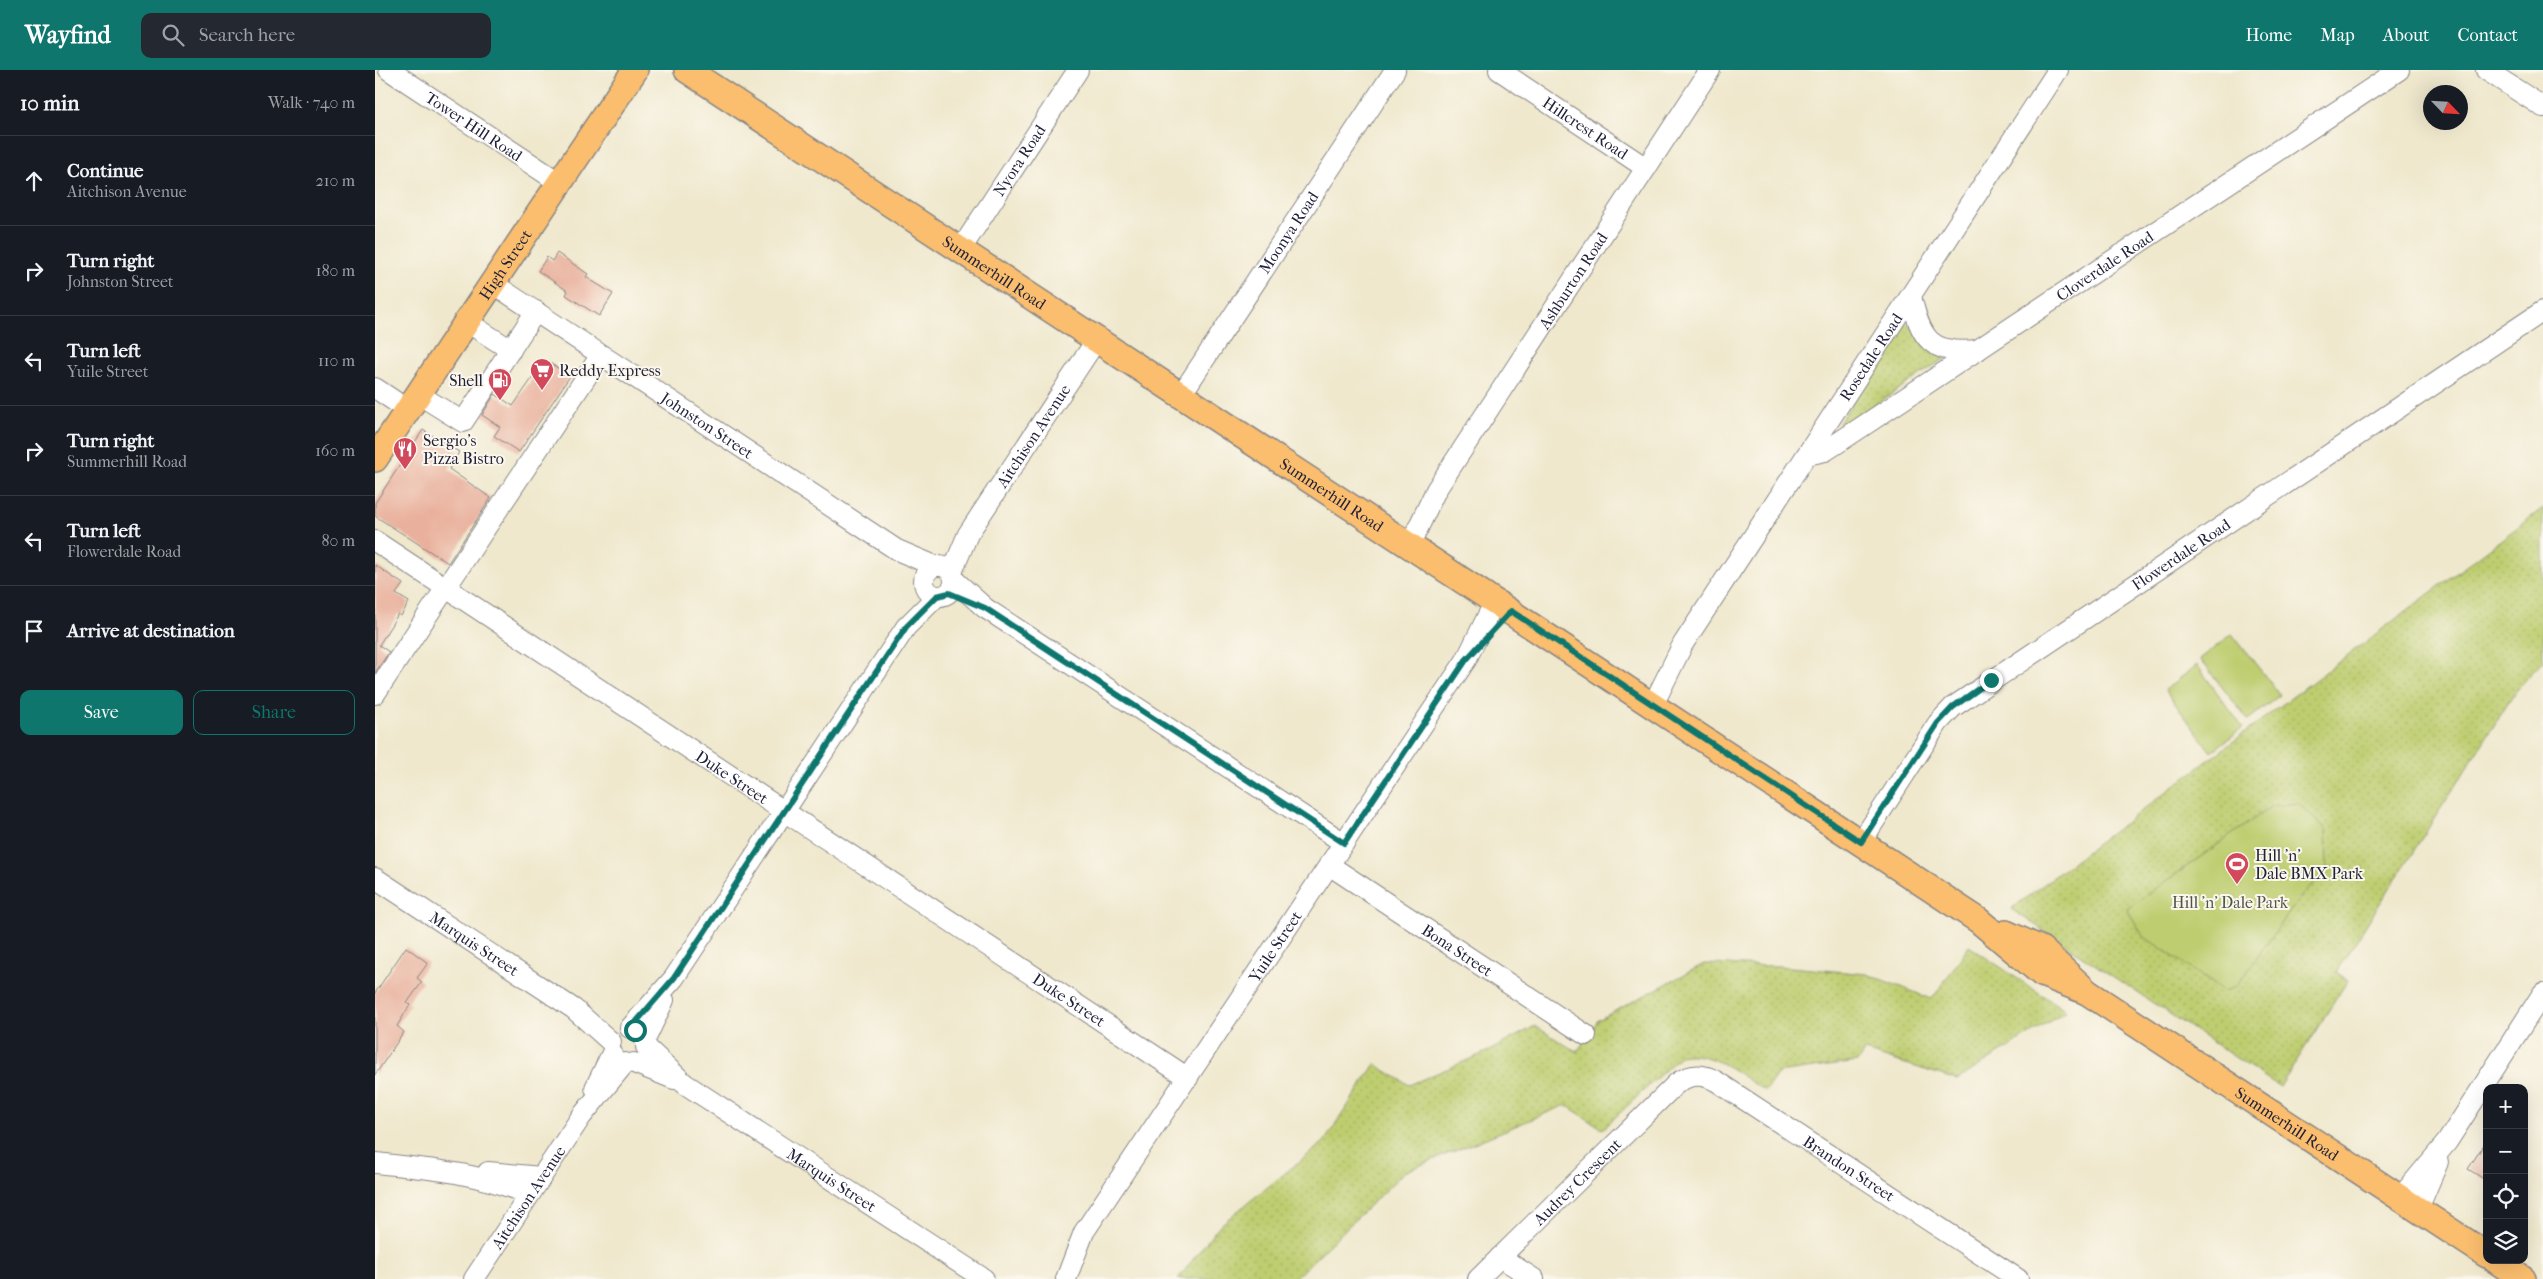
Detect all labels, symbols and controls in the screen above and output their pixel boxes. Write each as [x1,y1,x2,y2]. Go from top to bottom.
search box [141,13,491,58]
text: Wayfind [25,21,111,49]
icon: search [159,21,187,49]
text: Search here [199,24,295,46]
text: Home [2245,25,2292,46]
text: Map [2320,25,2355,46]
text: About [2383,25,2429,46]
text: Contact [2457,25,2518,46]
north arrow [2423,85,2468,130]
street label: Tower Hill Road [422,87,526,165]
text: 10 min [20,91,79,115]
street label: Hillcrest Road [1539,92,1632,163]
text: Walk · 740 m [268,93,355,112]
street label: Nyora Road [989,121,1049,200]
text: Continue [67,160,143,182]
icon: ahead [20,167,48,195]
text: 210 m [316,171,355,190]
text: Aitchison Avenue [67,182,187,201]
street label: Moonya Road [1254,187,1322,277]
street label: High Street [475,225,535,303]
street label: Cloverdale Road [2052,226,2157,305]
street label: Ashburton Road [1534,228,1611,333]
street label: Summerhill Road [939,231,1050,313]
text: Turn right [67,250,154,272]
icon: right [20,257,48,285]
text: 180 m [316,261,355,280]
text: Johnston Street [67,272,174,291]
street label: Rosedale Road [1835,309,1906,404]
text: Turn left [67,340,141,362]
icon: left [20,347,48,375]
text: 110 m [318,351,355,370]
supermarket icon: Reddy Express [529,357,555,391]
place label: Reddy Express [559,361,661,380]
text: Yuile Street [67,362,148,381]
fuel station icon: Shell [487,367,513,401]
place label: Shell [449,371,484,390]
street label: Aitchison Avenue [991,381,1074,492]
street label: Johnston Street [656,387,757,462]
text: Turn right [67,430,154,452]
place label: Sergio's Pizza Bistro [423,431,504,468]
restaurant icon: Sergio's Pizza Bistro [392,436,418,470]
icon: right [20,437,48,465]
text: 160 m [315,441,355,460]
text: Summerhill Road [67,452,187,471]
street label: Summerhill Road [1276,454,1387,536]
street label: Flowerdale Road [2128,514,2234,594]
text: Turn left [67,520,141,542]
icon: left [20,527,48,555]
text: 80 m [321,531,355,550]
text: Flowerdale Road [67,542,181,561]
icon: arrive [20,617,48,645]
text: Arrive at destination [67,620,235,642]
route end [1980,669,2003,692]
button: Save [20,690,183,735]
button: Share [193,690,355,735]
street label: Duke Street [692,746,772,808]
place label: Hill 'n' Dale BMX Park [2255,846,2364,883]
sports icon: Hill 'n' Dale BMX Park [2224,851,2250,885]
park label: Hill 'n' Dale Park [2172,893,2289,912]
street label: Marquis Street [426,907,523,980]
street label: Yuile Street [1244,907,1306,986]
street label: Bona Street [1419,920,1497,980]
street label: Duke Street [1029,969,1109,1030]
route start [624,1019,647,1042]
street label: Summerhill Road [2232,1083,2343,1165]
map controls [2483,1084,2528,1264]
button: + [2483,1084,2528,1129]
button: − [2483,1129,2528,1174]
street label: Brandon Street [1800,1131,1899,1205]
street label: Audrey Crescent [1529,1134,1625,1229]
street label: Aitchison Avenue [487,1142,569,1253]
street label: Marquis Street [784,1144,880,1216]
button: locate [2483,1174,2528,1219]
button: layers [2483,1219,2528,1264]

